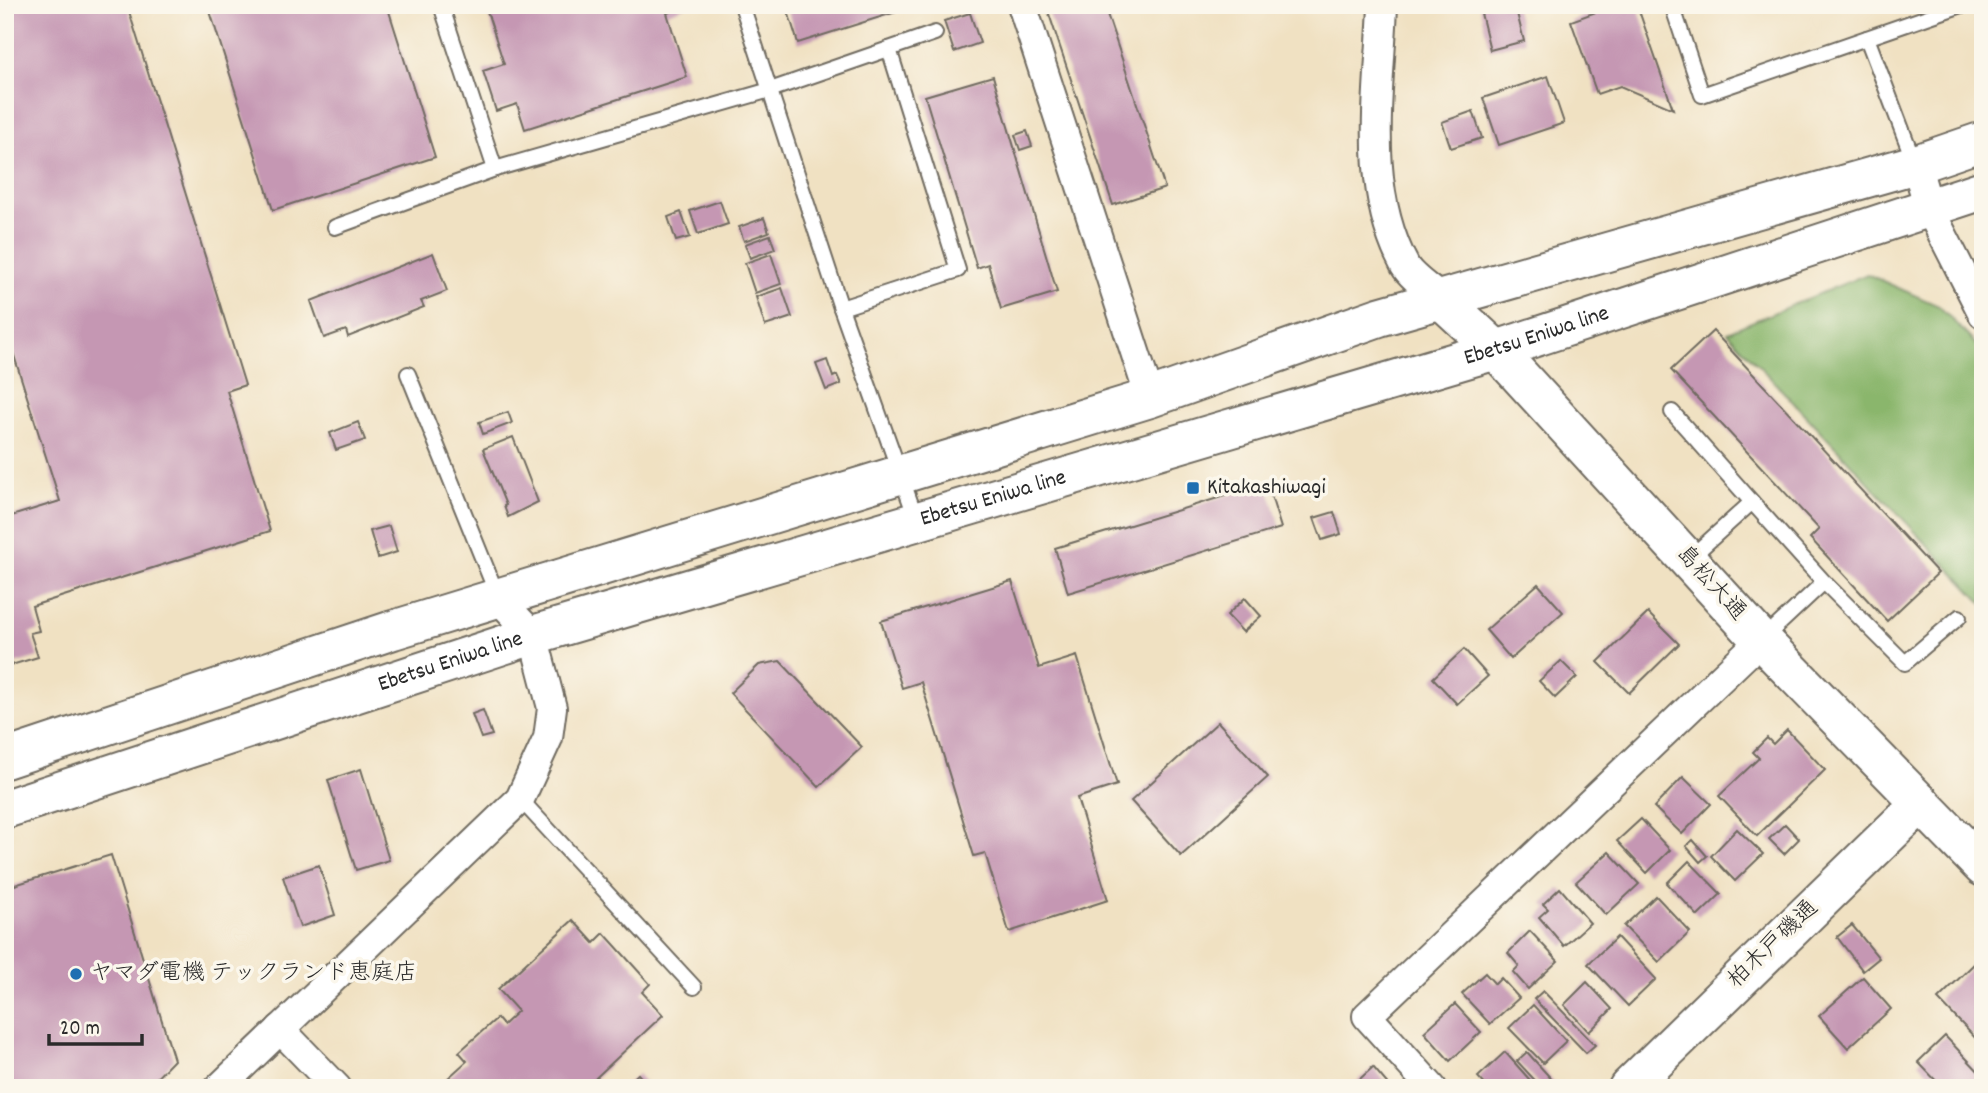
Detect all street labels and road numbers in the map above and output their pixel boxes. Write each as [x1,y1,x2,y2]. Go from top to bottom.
street label: Ebetsu Eniwa line [1460,297,1613,375]
street label: Ebetsu Eniwa line [916,462,1070,536]
street label: 島松大通 [1667,539,1753,629]
street label: Ebetsu Eniwa line [374,623,527,701]
street label: 柏木戸磯通 [1721,893,1827,997]

